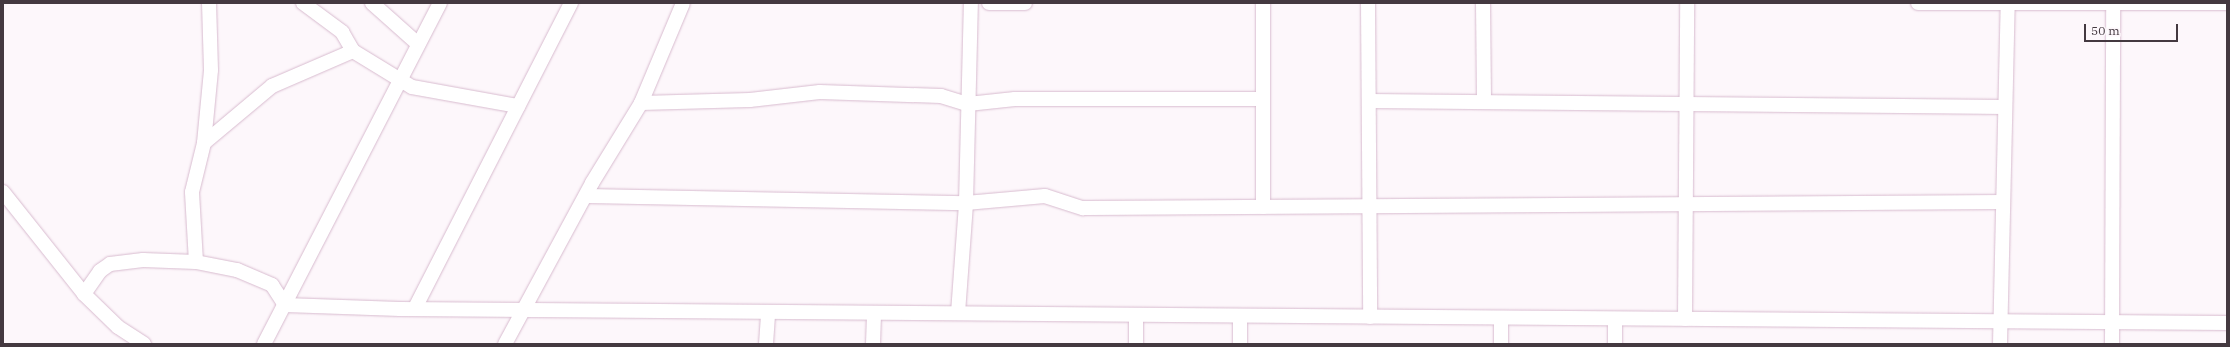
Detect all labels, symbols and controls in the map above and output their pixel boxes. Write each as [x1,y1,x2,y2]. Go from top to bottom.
scale bar [2086,16,2180,42]
text: 50 m [2091,23,2120,38]

